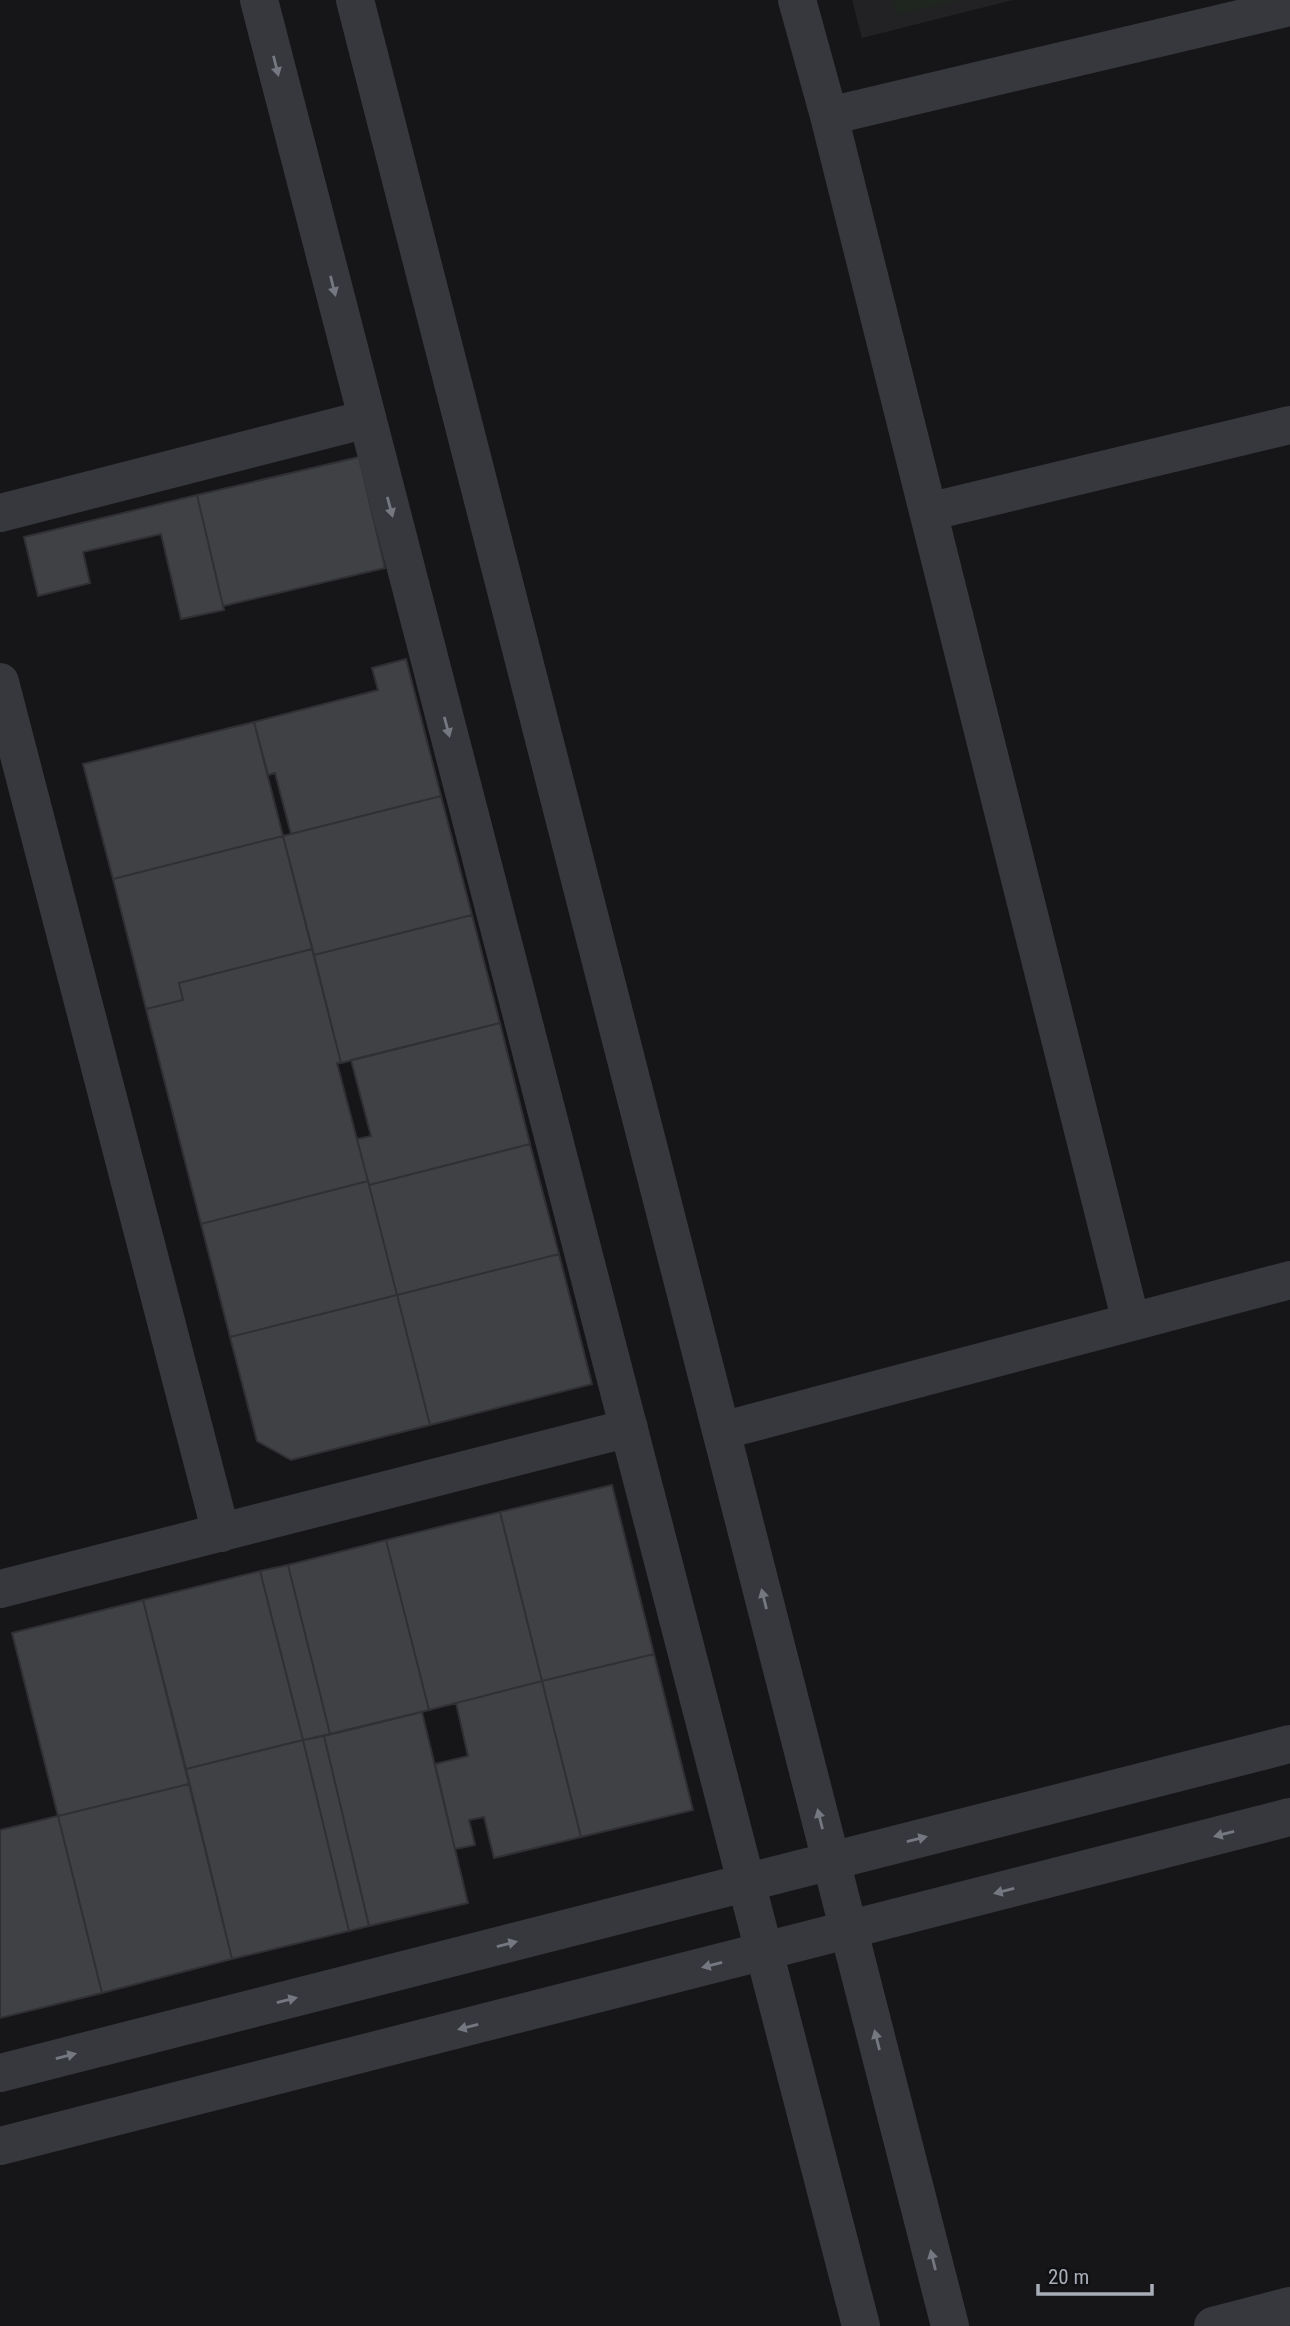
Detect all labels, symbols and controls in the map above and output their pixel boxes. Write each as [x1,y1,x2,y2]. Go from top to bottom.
one-way arrow [271,55,282,77]
one-way arrow [328,276,339,298]
one-way arrow [385,496,396,518]
one-way arrow [442,716,453,738]
one-way arrow [758,1588,769,1610]
one-way arrow [814,1808,825,1830]
one-way arrow [1213,1829,1235,1840]
one-way arrow [906,1833,928,1844]
one-way arrow [992,1886,1014,1897]
one-way arrow [496,1938,518,1949]
one-way arrow [701,1960,723,1971]
one-way arrow [276,1994,298,2005]
one-way arrow [456,2022,478,2033]
one-way arrow [871,2028,882,2050]
one-way arrow [56,2051,77,2061]
one-way arrow [927,2249,938,2271]
scale bar [1038,2252,1152,2296]
text: 20 m [1048,2265,1089,2289]

